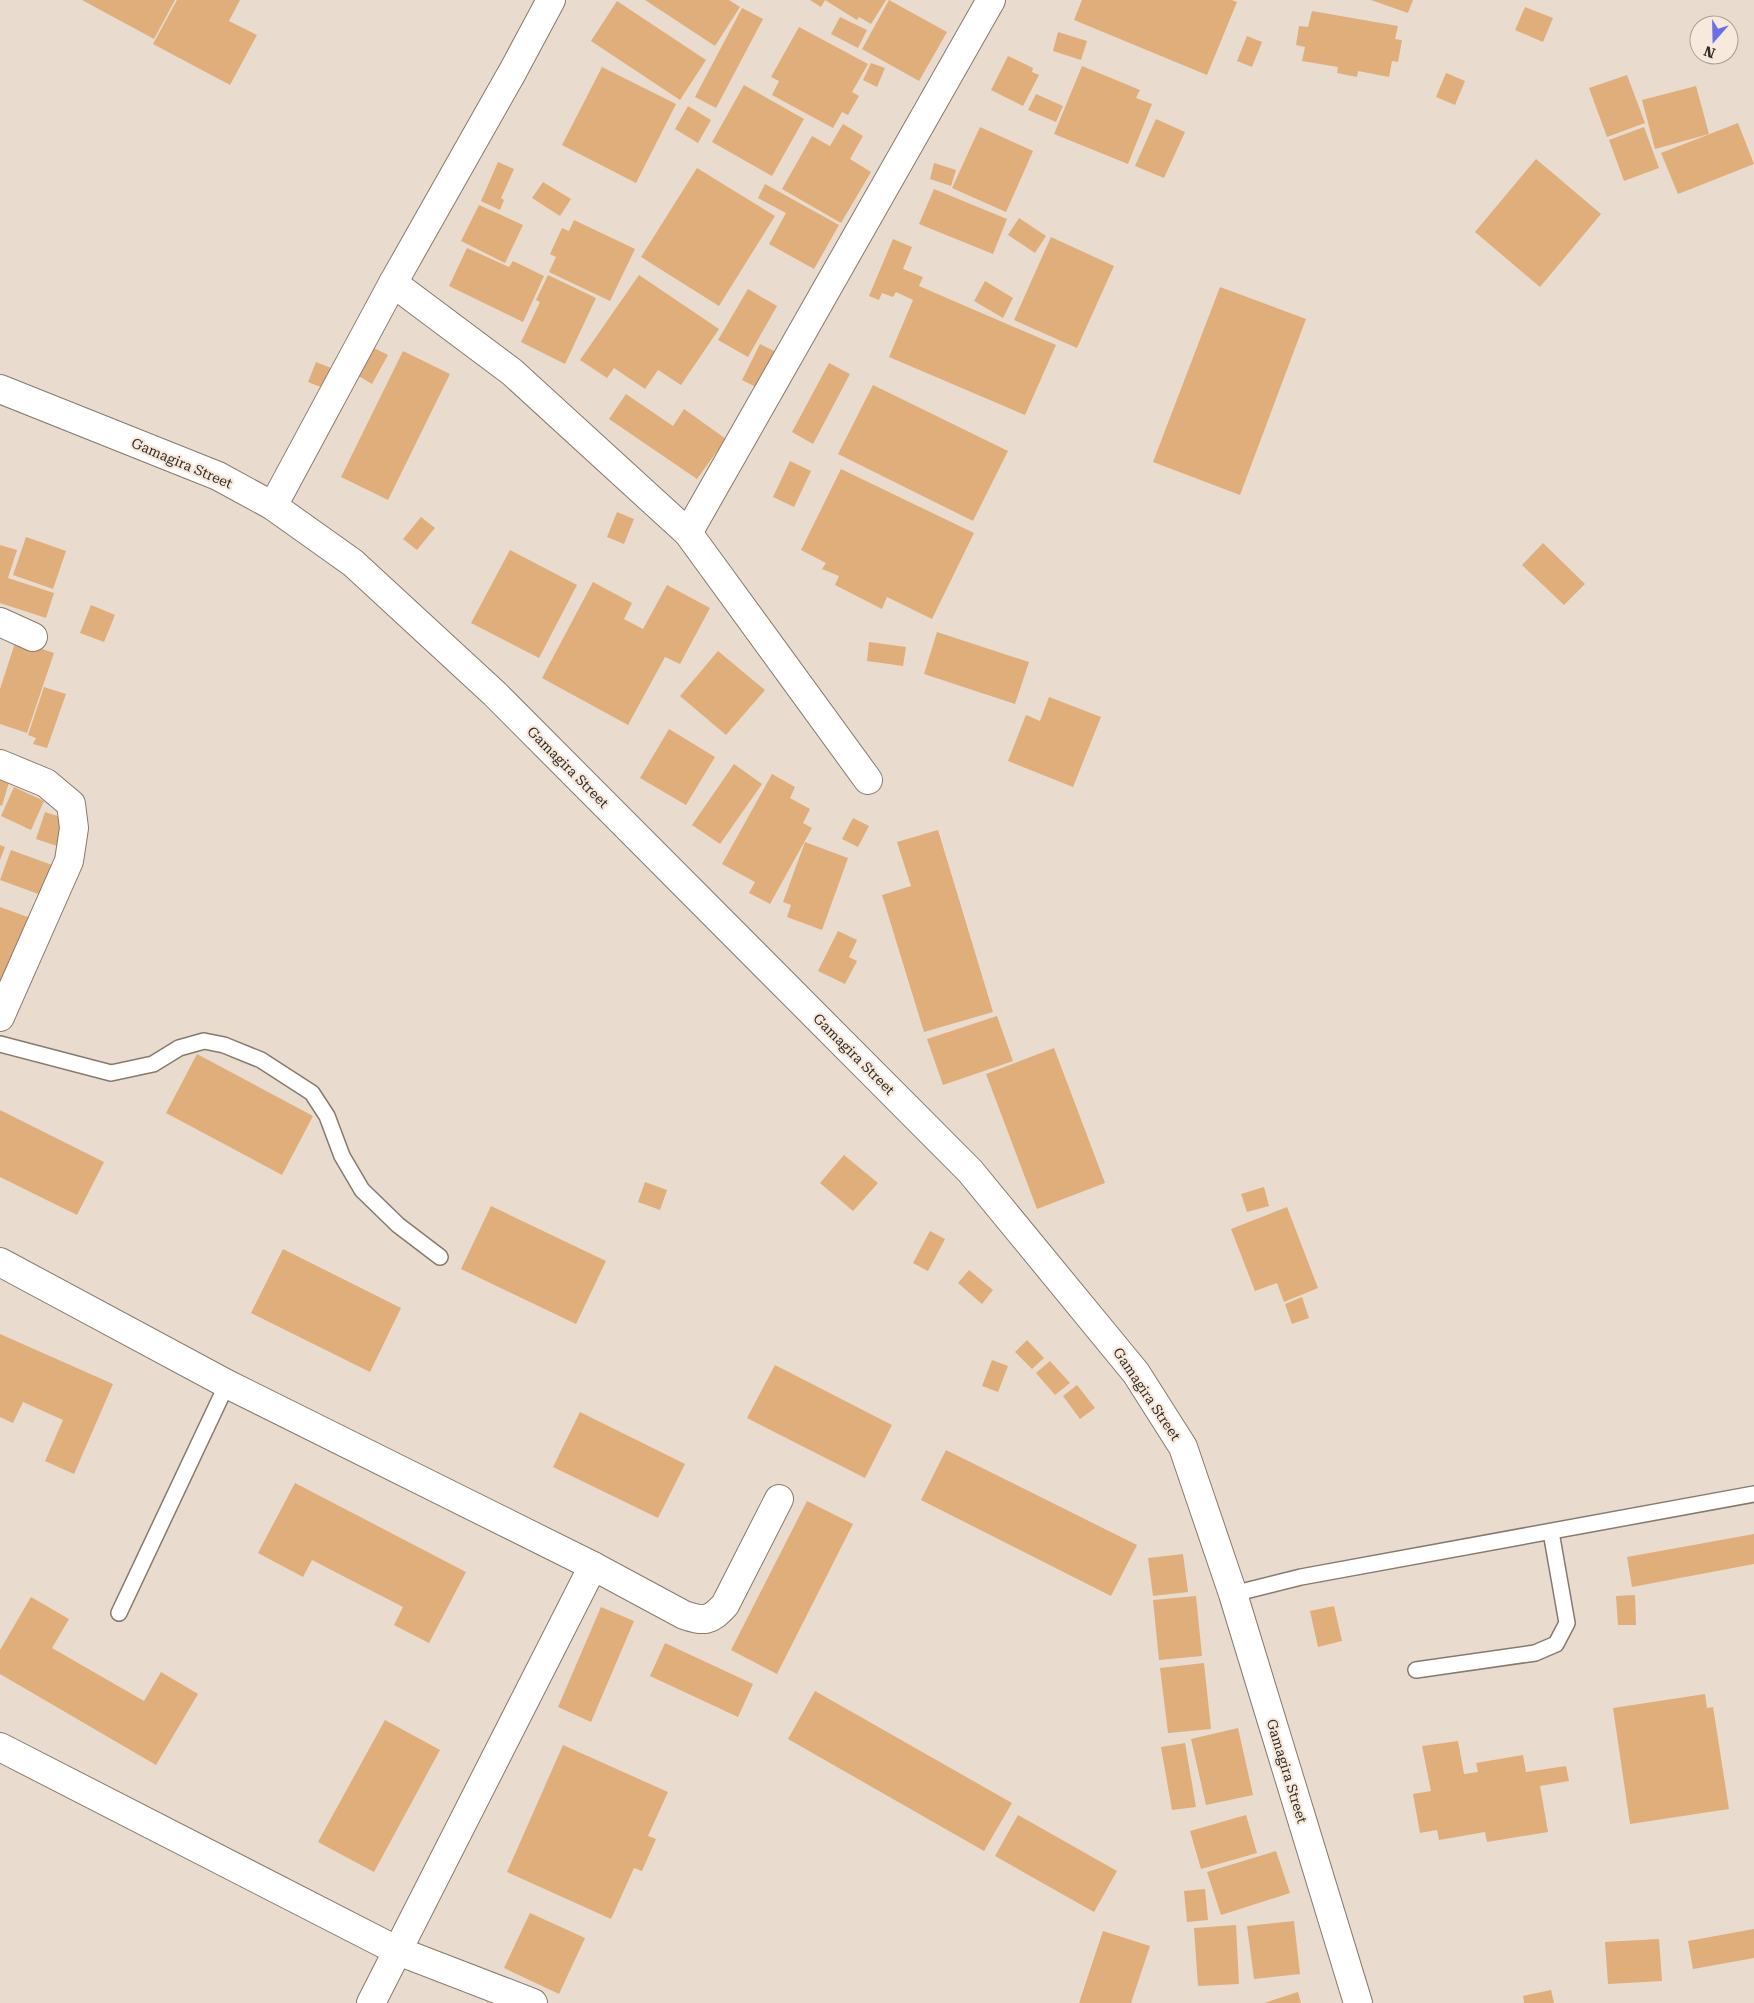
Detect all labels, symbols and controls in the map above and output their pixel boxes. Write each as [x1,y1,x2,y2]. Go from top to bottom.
north arrow [1689,15,1739,65]
text: N [1702,43,1717,62]
street label: Gamagira Street [129,434,235,492]
street label: Gamagira Street [524,723,612,811]
street label: Gamagira Street [810,1010,898,1098]
street label: Gamagira Street [1110,1345,1184,1443]
street label: Gamagira Street [1264,1717,1310,1825]

